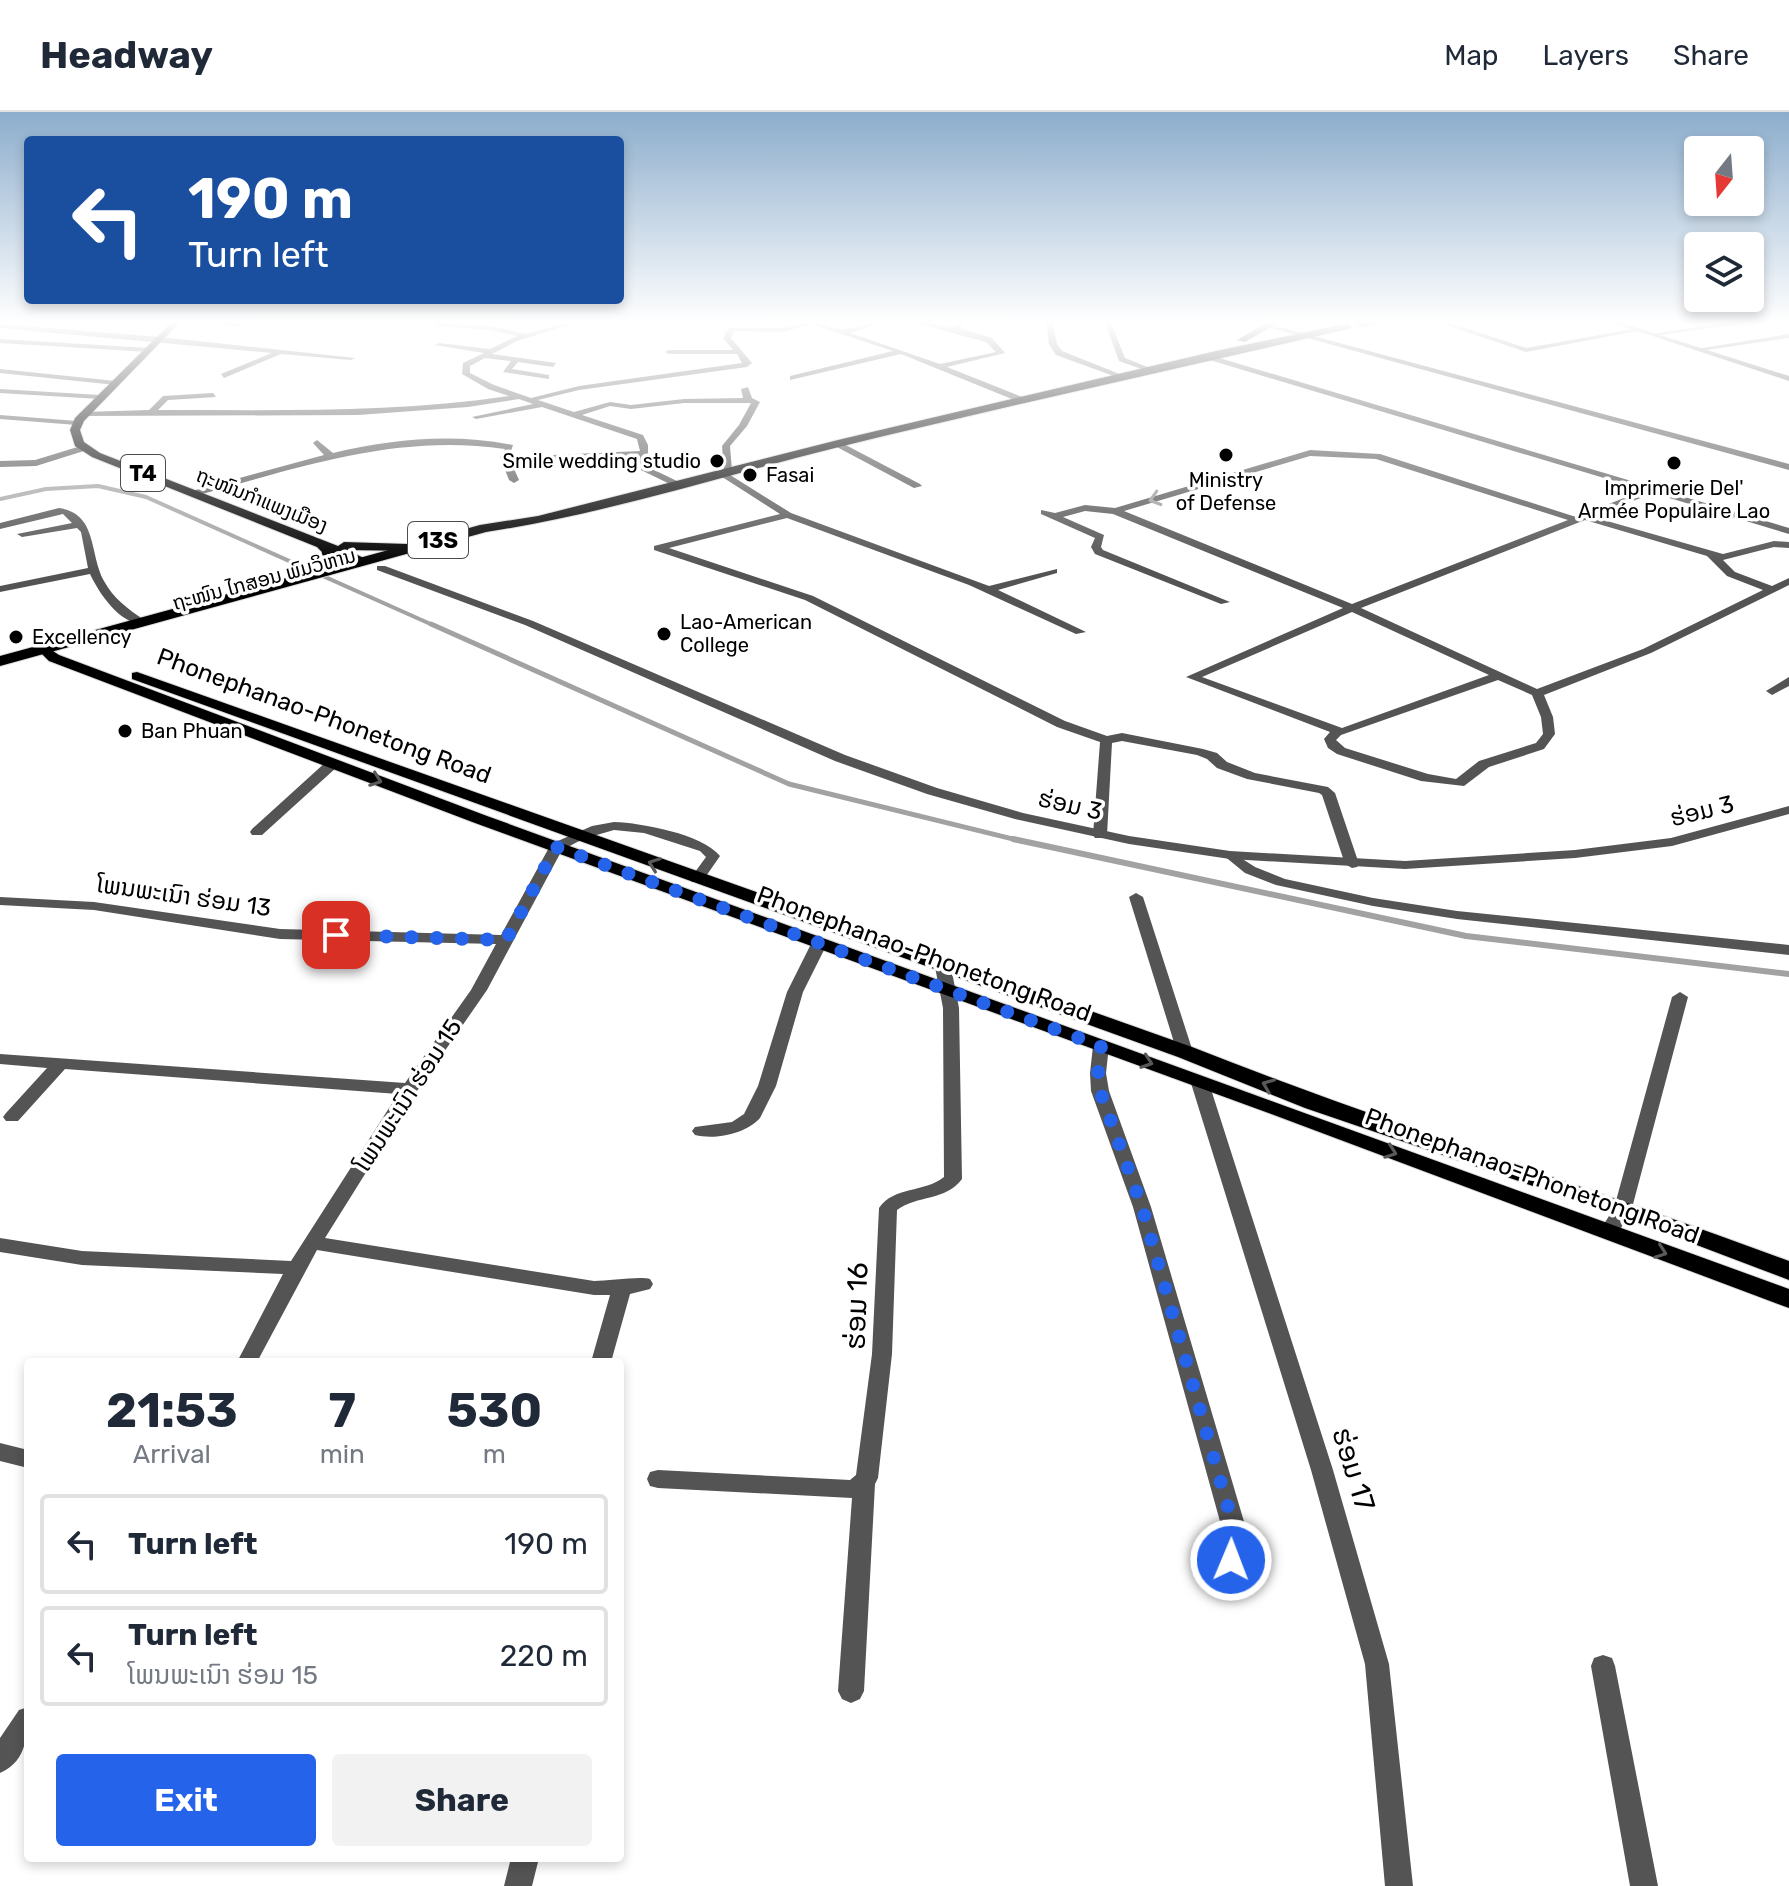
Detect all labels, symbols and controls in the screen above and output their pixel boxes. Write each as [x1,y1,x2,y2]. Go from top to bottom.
text: Headway [40,32,213,78]
text: Map [1444,39,1499,72]
text: Layers [1543,39,1629,72]
text: Share [1673,39,1749,72]
north arrow [1684,136,1764,216]
map controls [1684,136,1764,312]
text: 190 m [188,166,353,232]
icon: left [56,168,160,272]
button: layers [1684,232,1764,312]
text: Turn left [188,233,329,276]
marker: Ministry of Defense [1217,446,1235,464]
place label: Smile wedding studio [503,449,701,473]
marker: Smile wedding studio [708,452,726,470]
marker: Imprimerie Del' Armée Populaire Lao [1665,454,1683,472]
road number: T4 [121,455,165,491]
street label: ຖະໜົນກຳແພງເມືອງ [193,463,331,537]
place label: Fasai [766,463,814,487]
marker: Fasai [741,466,759,484]
place label: Ministry of Defense [1176,468,1276,515]
place label: Imprimerie Del' Armée Populaire Lao [1578,476,1770,523]
one-way arrow [1148,490,1162,506]
road number: 13S [408,522,468,558]
street label: ຖະໜົນ ໄກສອນ ພົມວິຫານ [169,543,359,615]
place label: Lao-American College [680,610,812,657]
place label: Excellency [32,625,132,649]
marker: Lao-American College [655,625,673,643]
marker: Excellency [7,628,25,646]
street label: Phonephanao-Phonetong Road [153,642,495,790]
place label: Ban Phuan [141,719,243,743]
marker: Ban Phuan [116,722,134,740]
one-way arrow [369,770,383,787]
street label: ຮ່ອມ 3 [1035,784,1105,826]
street label: ຮ່ອມ 3 [1667,790,1737,832]
one-way arrow [648,857,662,874]
street label: ໂພນພະເນົາ ຮ່ອມ 13 [94,870,273,922]
street label: Phonephanao-Phonetong Road [753,880,1095,1028]
pin [302,901,370,969]
icon: arrive [314,913,358,957]
street label: ໂພນພະເນົາ ຮ່ອມ 15 [348,1014,468,1177]
one-way arrow [1139,1052,1153,1068]
one-way arrow [1262,1078,1276,1094]
street label: Phonephanao-Phonetong Road [1361,1102,1703,1250]
one-way arrow [1383,1142,1397,1158]
one-way arrow [1653,1242,1667,1259]
street label: ຮ່ອມ 16 [838,1262,875,1350]
text: 21:53 [106,1382,238,1439]
text: 7 [328,1382,356,1439]
text: 530 [447,1382,542,1439]
street label: ຮ່ອມ 17 [1325,1424,1382,1515]
text: Arrival [133,1439,211,1470]
text: min [320,1439,365,1470]
text: m [483,1439,506,1470]
position arrow [1189,1518,1273,1602]
icon: left [60,1522,104,1566]
text: Turn left [128,1526,258,1562]
text: 190 m [504,1526,588,1562]
text: Turn left [128,1617,258,1653]
icon: left [60,1634,104,1678]
text: 220 m [500,1638,588,1674]
text: ໂພນພະເນົາ ຮ່ອມ 15 [128,1660,318,1691]
button: Exit [56,1754,316,1846]
button: Share [332,1754,592,1846]

